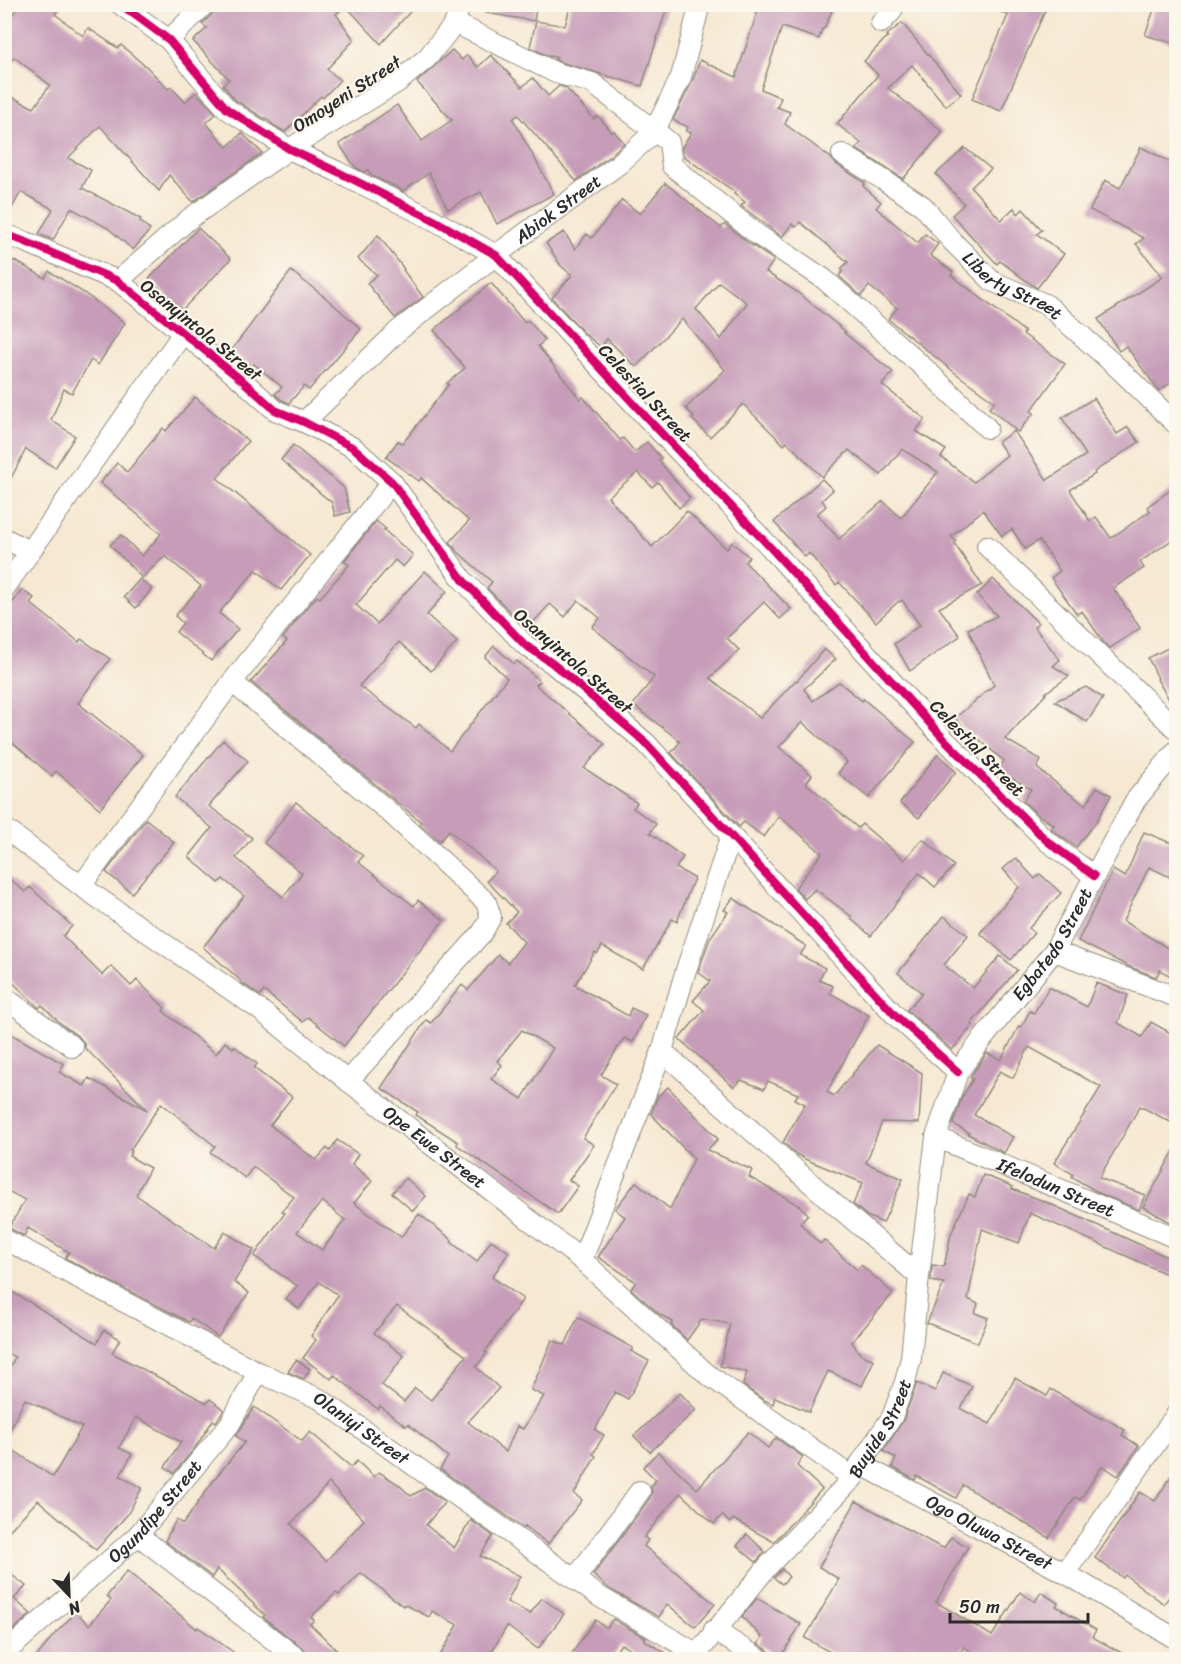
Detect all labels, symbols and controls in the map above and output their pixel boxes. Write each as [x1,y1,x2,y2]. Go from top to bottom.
street label: Omoyeni Street [286,46,409,141]
street label: Abiok Street [507,166,609,253]
street label: Liberty Street [954,243,1070,328]
street label: Osanyintola Street [133,270,270,390]
street label: Celestial Street [590,336,700,450]
street label: Osanyintola Street [506,600,641,723]
street label: Celestial Street [922,691,1033,805]
street label: Egbatedo Street [1003,882,1101,1008]
street label: Ope Ewe Street [376,1097,493,1197]
street label: Ifelodun Street [991,1148,1120,1227]
street label: Buyide Street [839,1374,921,1484]
street label: Olaniyi Street [306,1383,417,1474]
street label: Ogundipe Street [100,1452,210,1571]
street label: Ogo Oluwa Street [920,1486,1059,1580]
north arrow [39,1565,99,1625]
scale bar [950,1586,1088,1624]
text: 50 m [959,1591,1000,1623]
text: N [63,1592,86,1624]

